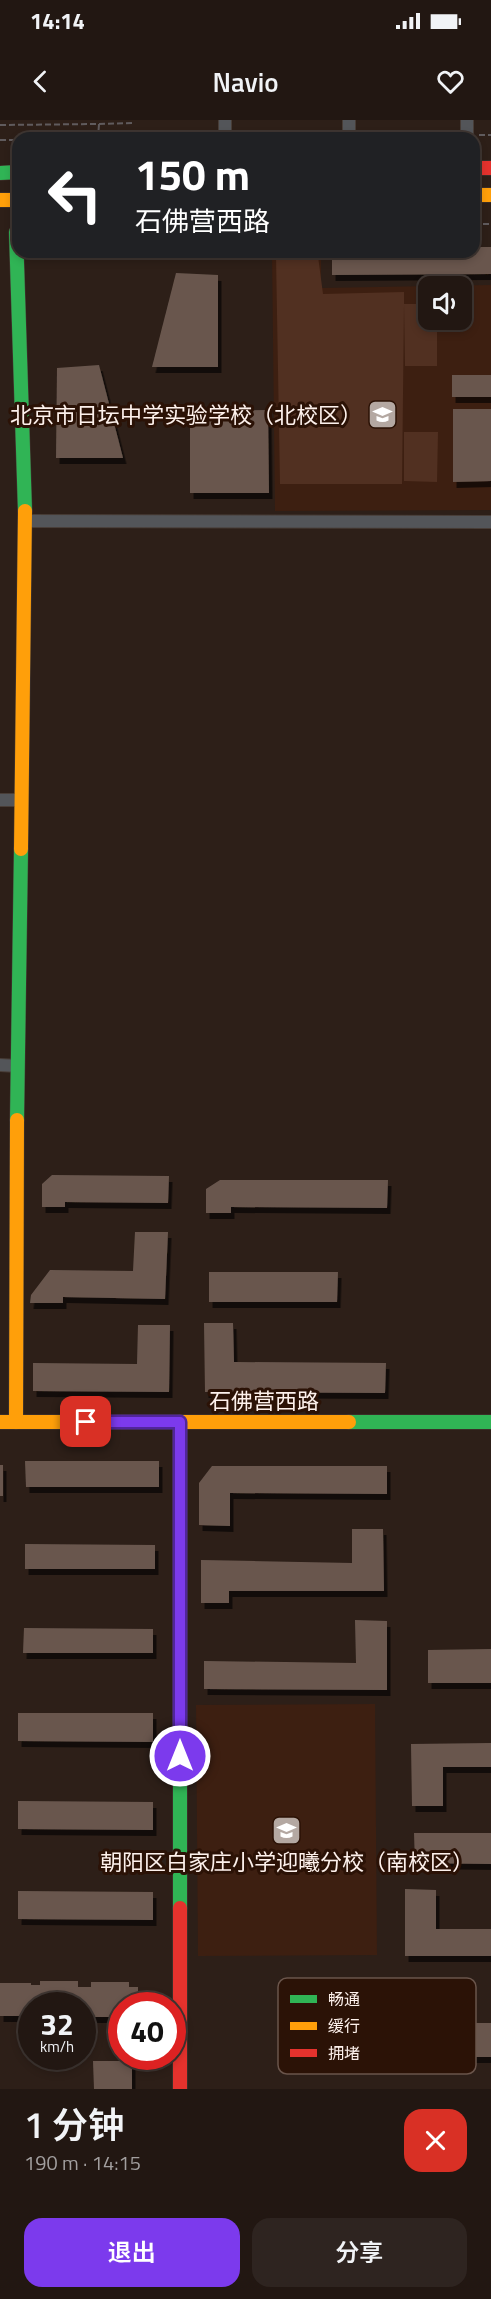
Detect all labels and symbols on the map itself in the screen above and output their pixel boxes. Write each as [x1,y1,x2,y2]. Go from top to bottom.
place label: 北京市日坛中学实验学校（北校区） [10,398,362,432]
school or university icon: 北京市日坛中学实验学校（北校区） [367,399,399,431]
street label: 石佛营西路 [209,1384,319,1418]
pin [60,1396,111,1447]
position arrow [148,1724,212,1788]
school or university icon: 朝阳区白家庄小学迎曦分校（南校区） [271,1814,303,1846]
place label: 朝阳区白家庄小学迎曦分校（南校区） [100,1845,474,1879]
legend [278,1978,476,2074]
text: 畅通 [328,1987,360,2011]
speed limit sign: 40 [108,1992,186,2070]
text: 缓行 [328,2014,360,2038]
text: 拥堵 [328,2041,360,2065]

